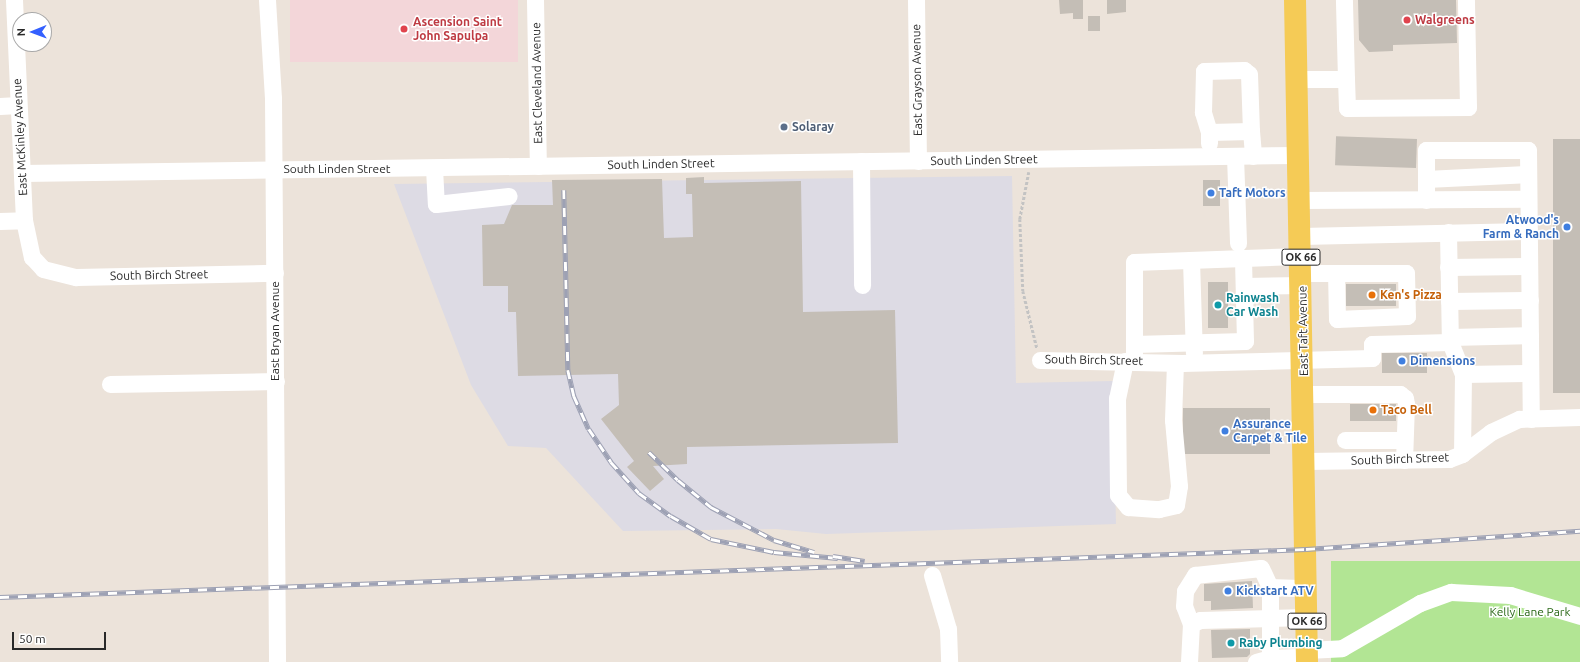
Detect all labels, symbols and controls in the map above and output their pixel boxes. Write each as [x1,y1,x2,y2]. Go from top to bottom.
north arrow [12,12,52,52]
place label: Walgreens [1415,13,1475,27]
place label: Ascension Saint John Sapulpa [413,15,502,43]
marker: Walgreens [1402,15,1412,25]
street label: East Cleveland Avenue [529,22,545,144]
marker: Ascension Saint John Sapulpa [398,23,410,35]
street label: East Grayson Avenue [909,24,925,136]
text: N [15,28,27,36]
street label: East McKinley Avenue [10,78,30,196]
place label: Solaray [792,120,834,134]
marker: Solaray [779,122,789,132]
street label: South Linden Street [930,152,1038,168]
street label: South Linden Street [607,156,715,172]
street label: South Linden Street [283,162,391,176]
place label: Taft Motors [1219,186,1286,200]
marker: Taft Motors [1206,188,1216,198]
place label: Atwood's Farm & Ranch [1483,213,1559,241]
marker: Atwood's Farm & Ranch [1562,222,1572,232]
road number: OK 66 [1281,248,1321,266]
street label: South Birch Street [110,267,208,283]
street label: East Bryan Avenue [268,281,282,381]
street label: East Taft Avenue [1295,286,1311,376]
place label: Ken's Pizza [1380,288,1442,302]
marker: Ken's Pizza [1367,290,1377,300]
place label: Rainwash Car Wash [1226,291,1279,319]
marker: Rainwash Car Wash [1213,300,1223,310]
street label: South Birch Street [1045,352,1143,368]
place label: Dimensions [1410,354,1475,368]
marker: Dimensions [1397,356,1407,366]
place label: Taco Bell [1381,403,1432,417]
marker: Taco Bell [1368,405,1378,415]
place label: Assurance Carpet & Tile [1233,417,1307,445]
marker: Assurance Carpet & Tile [1220,426,1230,436]
street label: South Birch Street [1351,450,1449,468]
place label: Kickstart ATV [1236,584,1314,598]
marker: Kickstart ATV [1223,586,1233,596]
park label: Kelly Lane Park [1490,605,1570,619]
road number: OK 66 [1287,612,1327,630]
scale bar [14,624,108,650]
text: 50 m [19,632,46,645]
place label: Raby Plumbing [1239,636,1323,650]
marker: Raby Plumbing [1226,638,1236,648]

